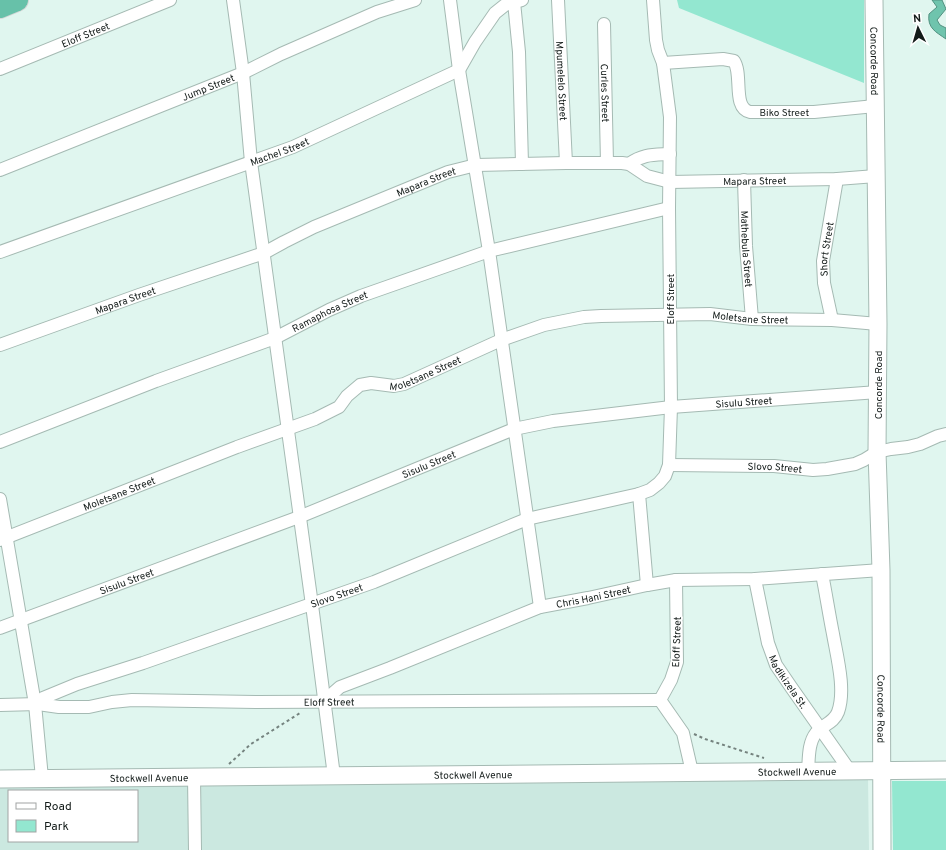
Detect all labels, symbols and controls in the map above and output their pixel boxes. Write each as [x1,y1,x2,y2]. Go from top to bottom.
north arrow [898,8,938,48]
text: N [913,12,922,26]
street label: Eloff Street [60,20,112,51]
street label: Concorde Road [866,27,880,95]
street label: Mpumelelo Street [552,41,569,121]
street label: Curles Street [597,64,611,123]
street label: Jump Street [180,72,237,105]
street label: Biko Street [760,107,809,120]
street label: Machel Street [249,135,312,170]
street label: Mapara Street [395,165,458,200]
street label: Mapara Street [723,175,787,189]
street label: Mathebula Street [737,210,754,288]
street label: Short Street [818,221,838,277]
street label: Eloff Street [665,273,678,324]
street label: Mapara Street [94,285,158,318]
street label: Ramaphosa Street [290,289,370,336]
street label: Moletsane Street [711,309,789,327]
street label: Concorde Road [873,351,886,419]
street label: Moletsane Street [389,354,464,394]
street label: Sisulu Street [715,395,773,412]
street label: Sisulu Street [400,448,458,482]
street label: Slovo Street [748,461,803,477]
street label: Moletsane Street [82,475,158,515]
street label: Sisulu Street [98,566,156,598]
street label: Slovo Street [309,581,365,612]
street label: Chris Hani Street [555,584,632,612]
street label: Eloff Street [670,616,685,668]
street label: Madikizela St. [765,653,809,712]
street label: Concorde Road [873,675,887,743]
street label: Eloff Street [304,697,355,710]
street label: Stockwell Avenue [758,766,836,780]
street label: Stockwell Avenue [434,769,512,783]
street label: Stockwell Avenue [110,772,188,786]
legend [8,790,138,842]
text: Road [44,799,72,815]
text: Park [44,819,69,835]

